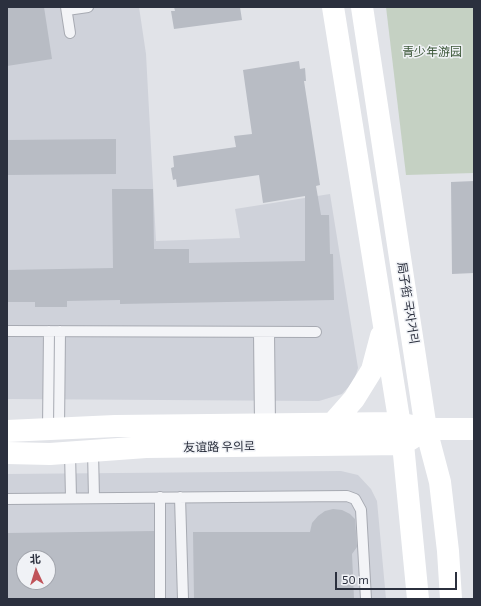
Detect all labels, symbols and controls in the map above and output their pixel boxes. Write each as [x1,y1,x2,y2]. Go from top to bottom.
park label: 青少年游园 [402,45,462,59]
street label: 局子街 국자거리 [394,261,422,345]
street label: 友谊路 우의로 [183,439,255,455]
north arrow [16,550,56,590]
text: 北 [29,552,41,565]
scale bar [337,564,459,590]
text: 50 m [342,572,369,586]

